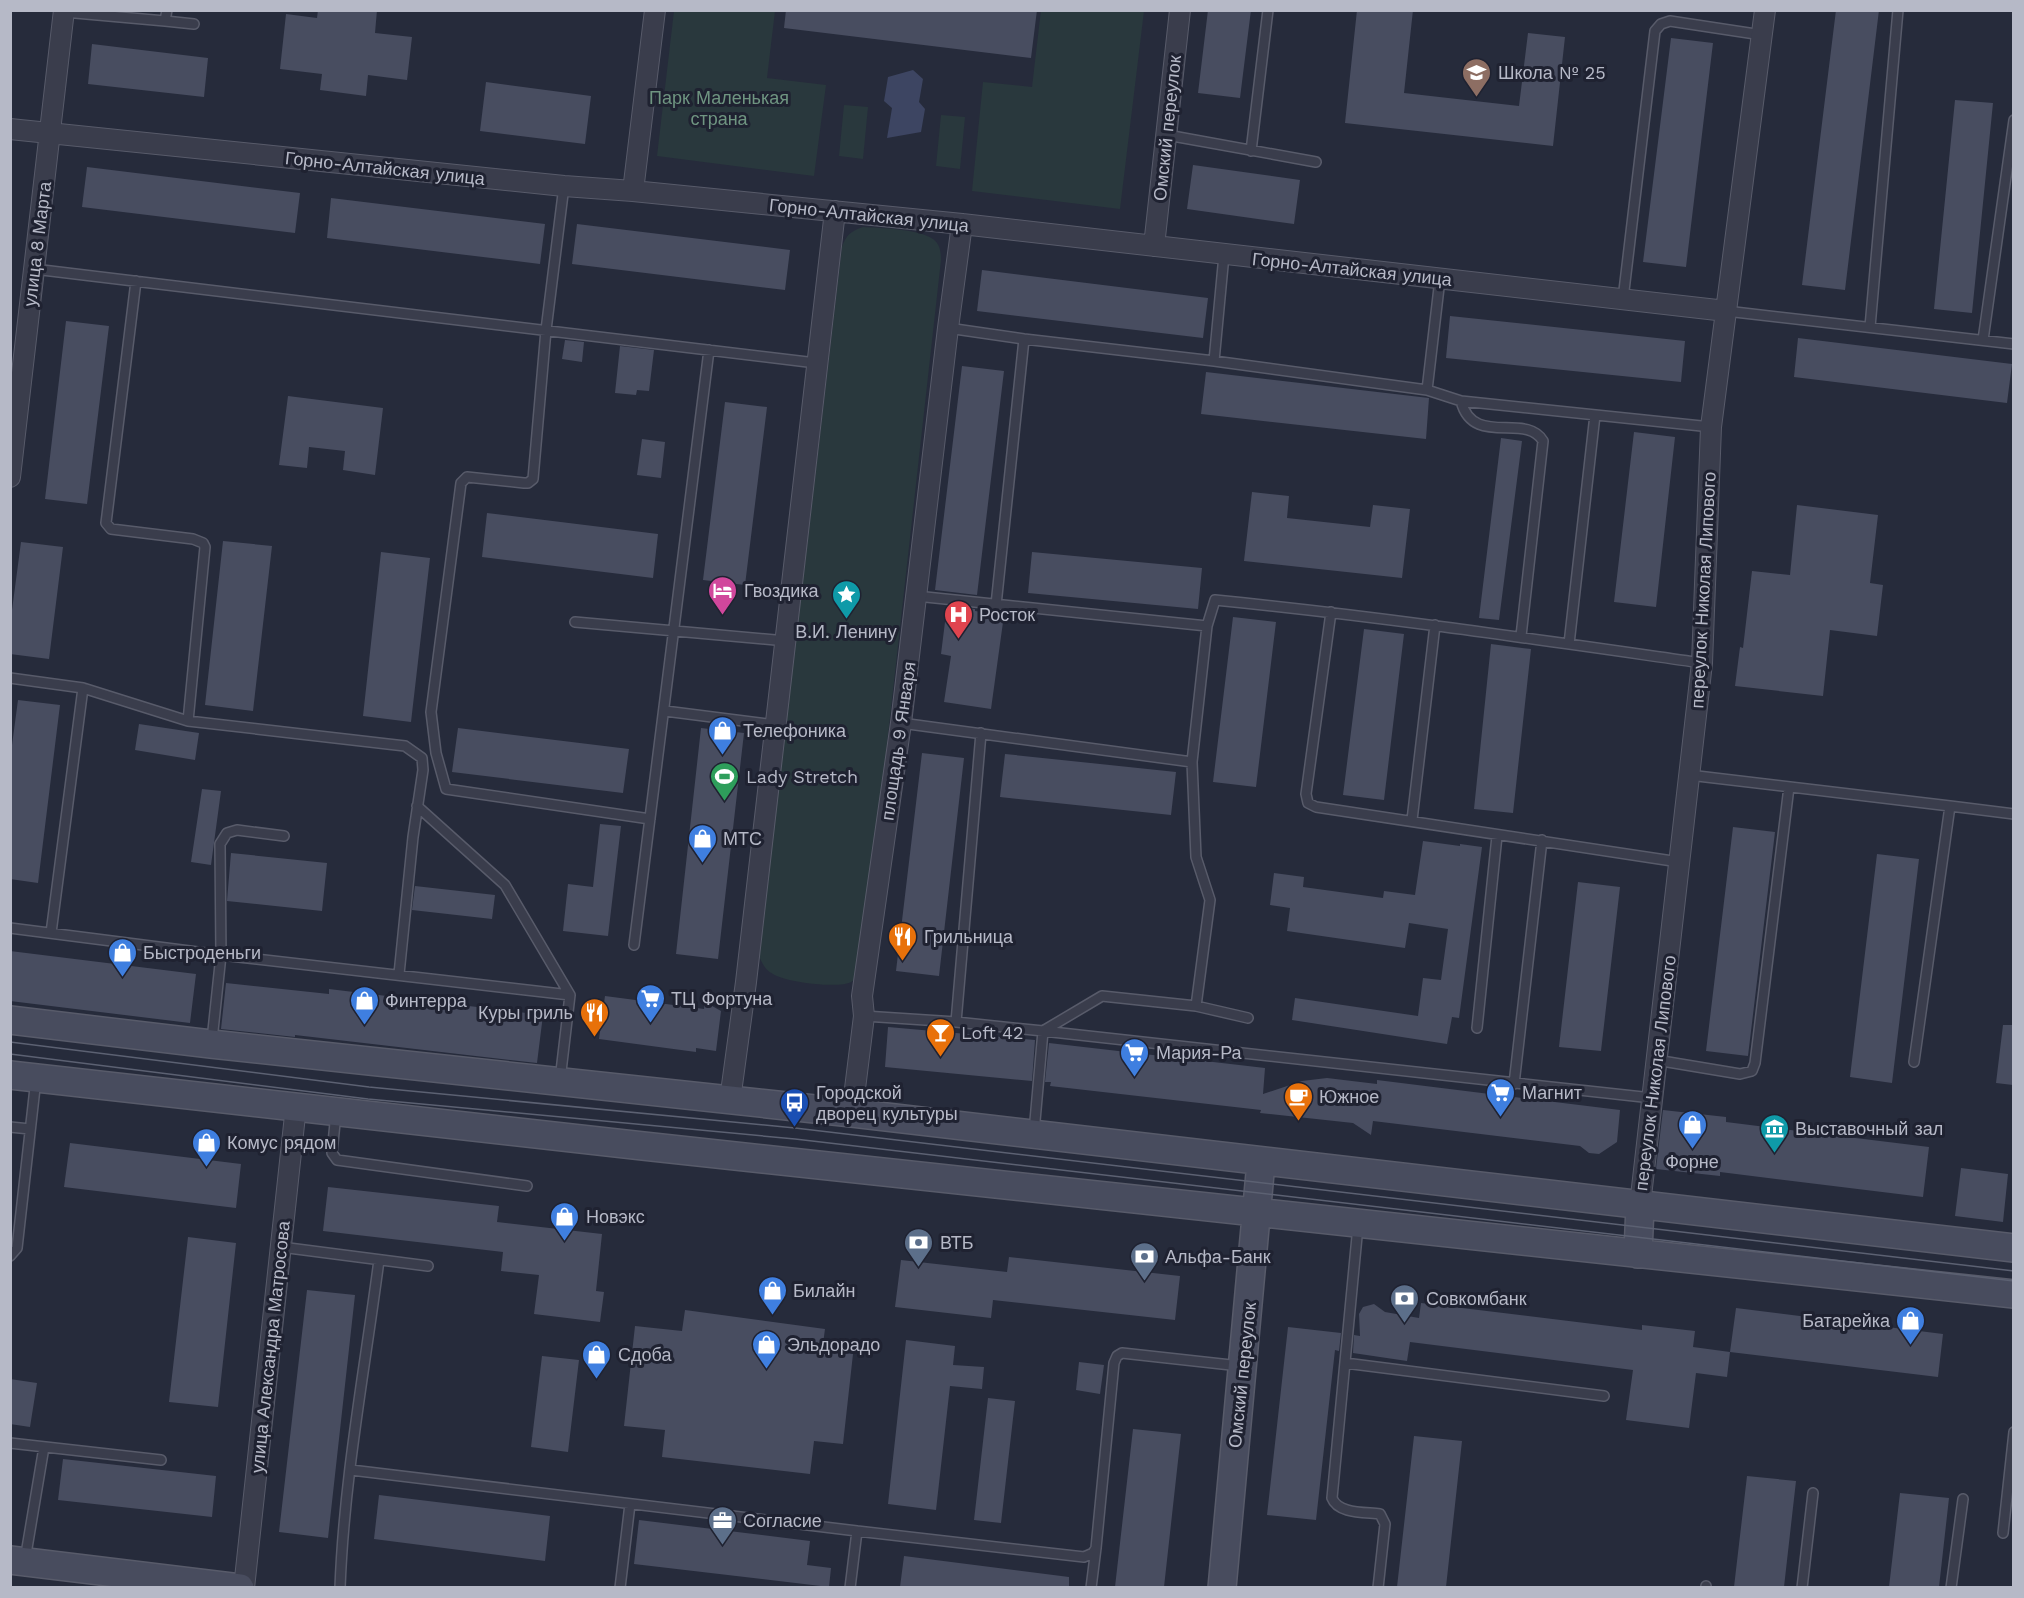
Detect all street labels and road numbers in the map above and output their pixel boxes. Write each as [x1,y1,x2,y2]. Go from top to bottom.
street label: Омский переулок [1149,54,1185,202]
street label: Горно-Алтайская улица [284,147,487,189]
street label: улица 8 Марта [19,179,55,308]
street label: Горно-Алтайская улица [768,194,971,236]
street label: Горно-Алтайская улица [1251,248,1454,290]
street label: переулок Николая Липового [1686,471,1720,709]
street label: площадь 9 Января [876,660,920,822]
street label: переулок Николая Липового [1630,954,1680,1192]
street label: улица Александра Матросова [246,1219,294,1474]
street label: Омский переулок [1224,1301,1260,1449]

